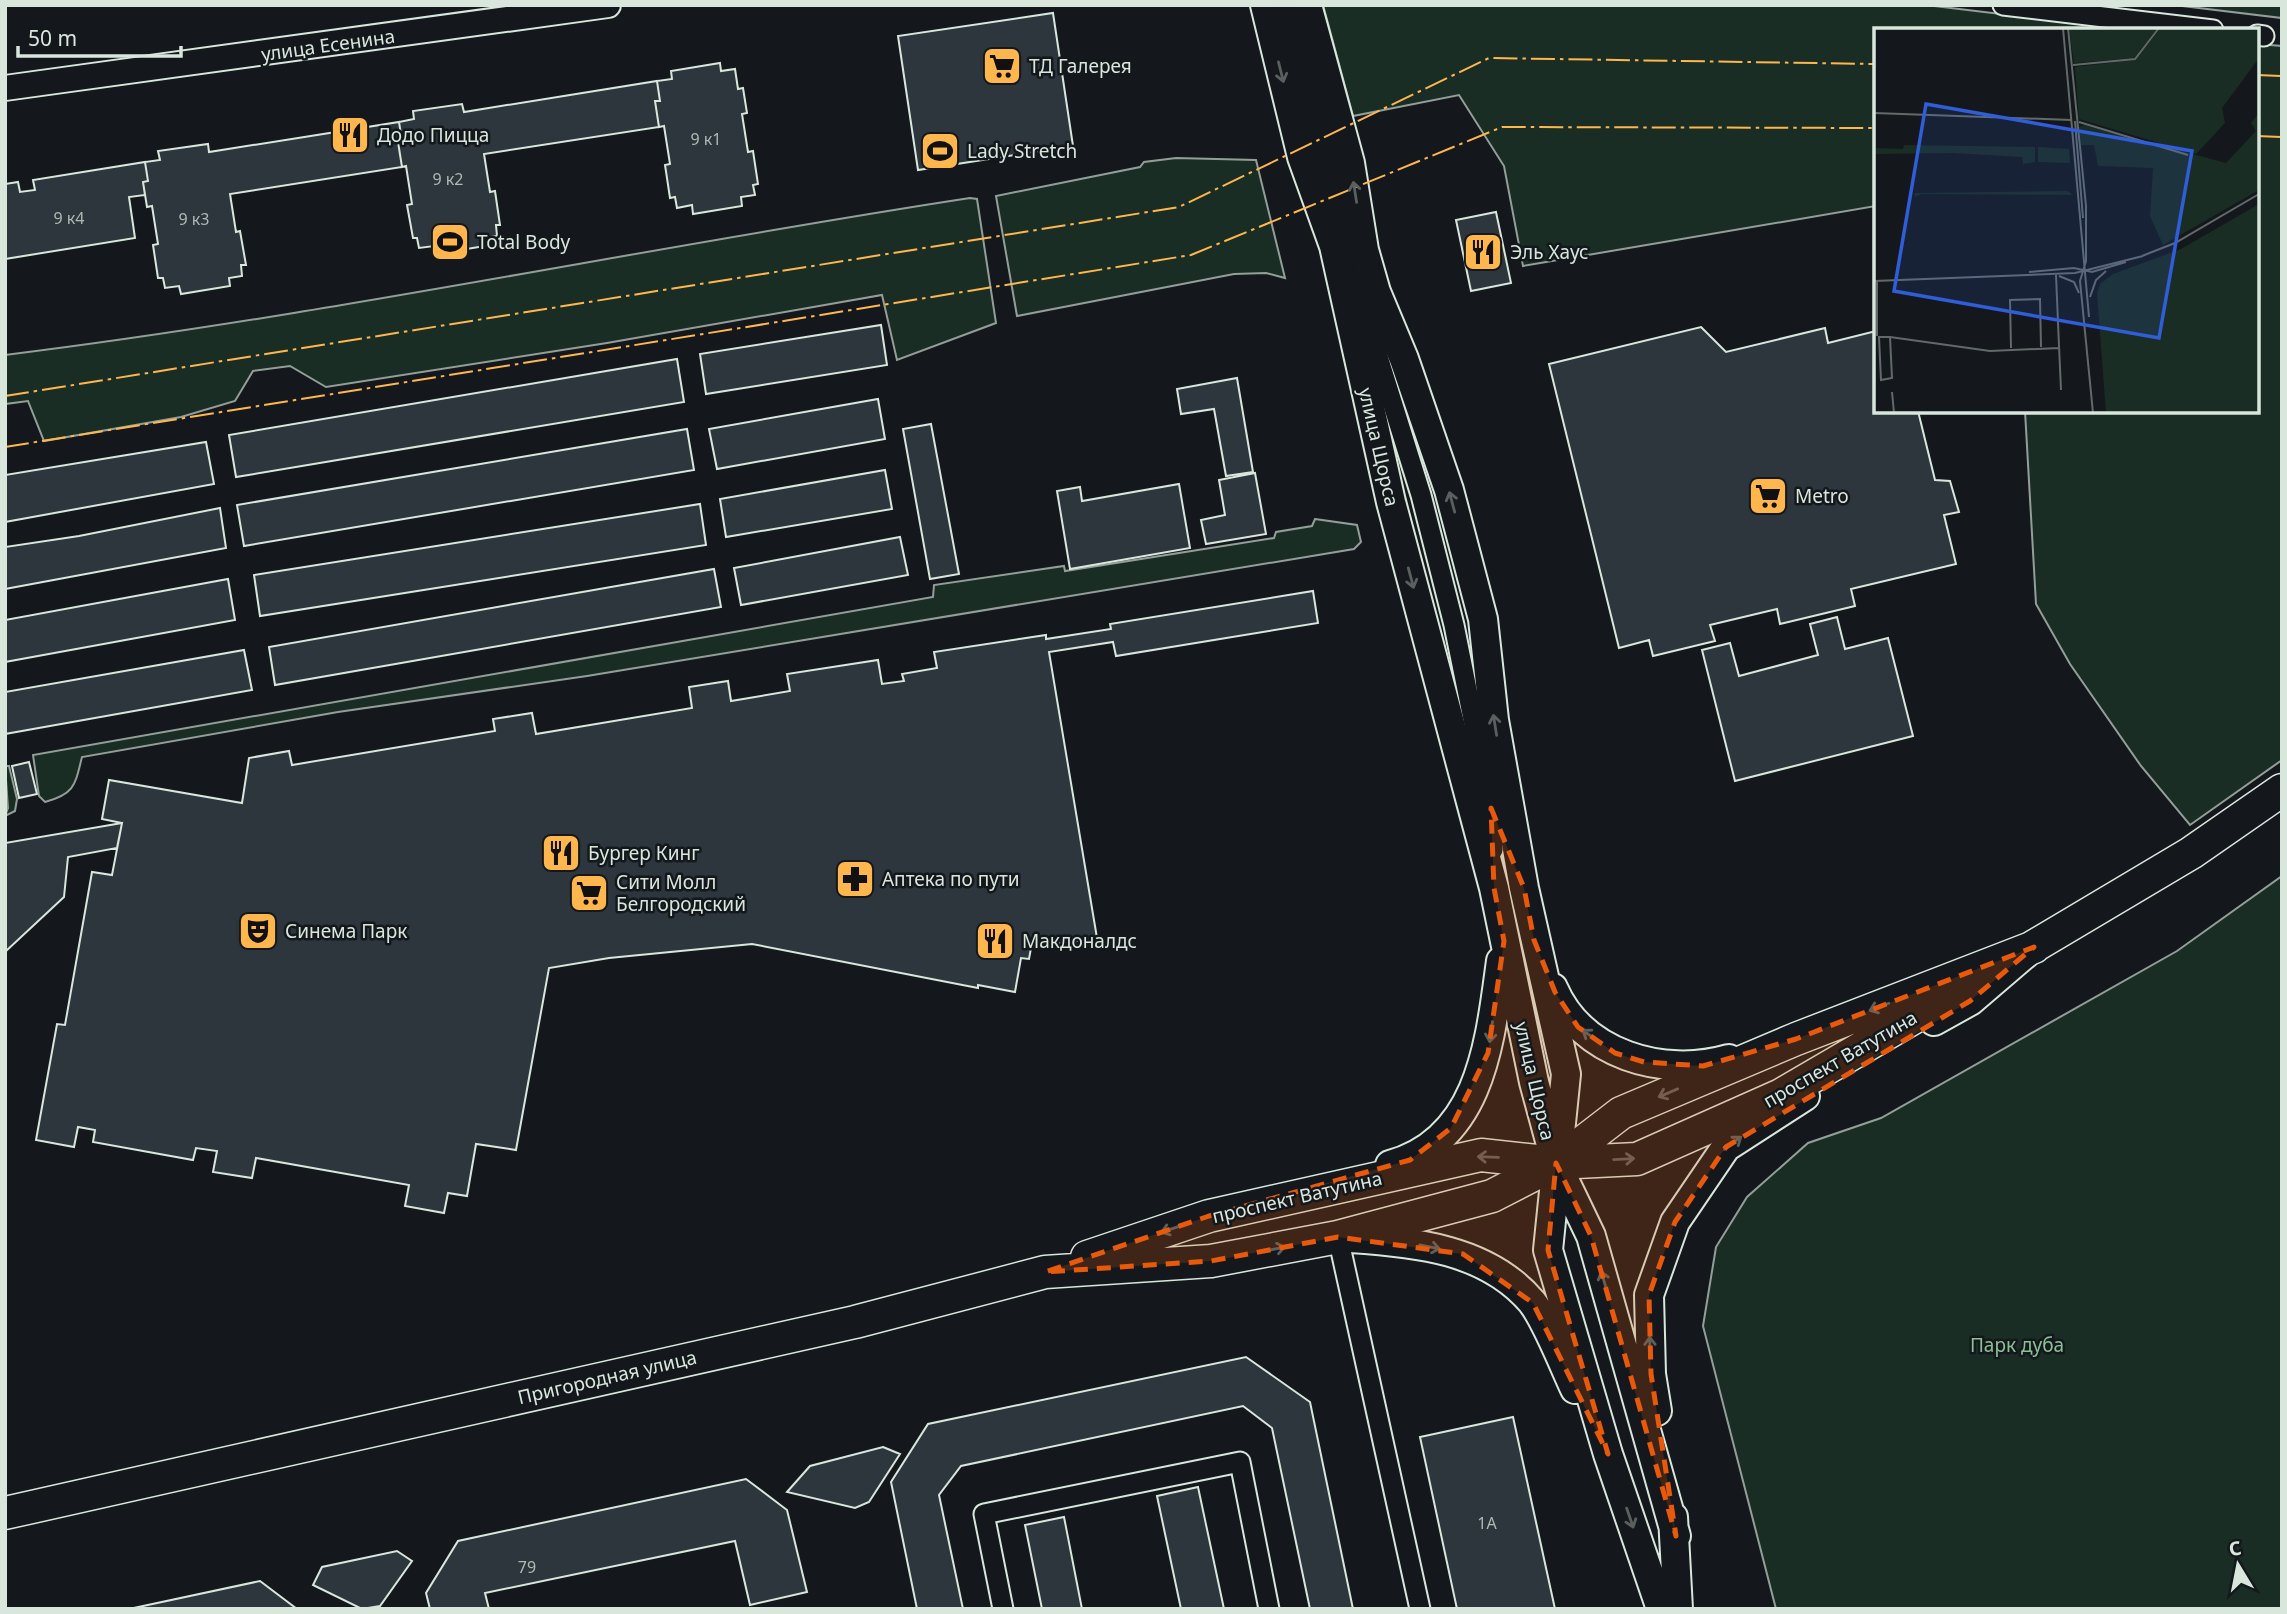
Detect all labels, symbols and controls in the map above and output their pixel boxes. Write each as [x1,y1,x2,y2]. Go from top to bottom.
scale bar [18,14,180,58]
street label: улица Есенина [259,23,397,67]
text: 50 m [28,24,77,52]
inset map [1874,28,2259,413]
supermarket icon: ТД Галерея [981,45,1023,87]
place label: ТД Галерея [1029,53,1132,79]
one-way arrow [1275,60,1288,82]
restaurant icon: Додо Пицца [329,114,371,156]
place label: Додо Пицца [377,122,489,148]
house number: 9 к1 [691,128,721,150]
sports icon: Lady Stretch [919,130,961,172]
place label: Lady Stretch [967,138,1077,164]
house number: 9 к2 [433,168,463,190]
one-way arrow [1348,181,1361,204]
house number: 9 к4 [54,207,84,229]
house number: 9 к3 [179,208,209,230]
sports icon: Total Body [429,221,471,263]
place label: Total Body [477,229,571,255]
restaurant icon: Эль Хаус [1462,231,1504,273]
place label: Эль Хаус [1510,239,1588,265]
street label: улица Щорса [1353,385,1405,509]
supermarket icon: Metro [1747,475,1789,517]
place label: Metro [1795,483,1849,509]
one-way arrow [1445,491,1458,513]
one-way arrow [1405,566,1418,589]
one-way arrow [1488,714,1501,737]
restaurant icon: Бургер Кинг [540,832,582,874]
place label: Бургер Кинг [588,840,699,866]
pharmacy icon: Аптека по пути [834,858,876,900]
place label: Аптека по пути [882,866,1020,892]
place label: Сити Молл Белгородский [616,869,746,917]
supermarket icon: Сити Молл Белгородский [568,872,610,914]
theatre icon: Синема Парк [237,910,279,952]
place label: Синема Парк [285,918,407,944]
restaurant icon: Макдоналдс [974,920,1016,962]
place label: Макдоналдс [1022,928,1137,954]
one-way arrow [1868,1001,1890,1014]
street label: проспект Ватутина [1758,1004,1922,1114]
street label: улица Щорса [1509,1019,1561,1143]
one-way arrow [1484,1021,1497,1043]
one-way arrow [1582,1029,1601,1043]
one-way arrow [1658,1087,1680,1100]
one-way arrow [1723,1136,1742,1151]
one-way arrow [1477,1150,1500,1163]
one-way arrow [1612,1153,1635,1166]
street label: проспект Ватутина [1209,1165,1385,1229]
one-way arrow [1161,1224,1183,1236]
one-way arrow [1418,1241,1441,1255]
one-way arrow [1263,1242,1286,1255]
one-way arrow [1597,1271,1610,1293]
park label: Парк дуба [1970,1332,2064,1358]
one-way arrow [1644,1336,1657,1359]
street label: Пригородная улица [515,1344,699,1410]
one-way arrow [1625,1507,1637,1529]
house number: 1А [1477,1512,1497,1534]
north arrow [2203,1530,2273,1600]
text: С [2227,1534,2243,1562]
house number: 79 [518,1556,536,1578]

